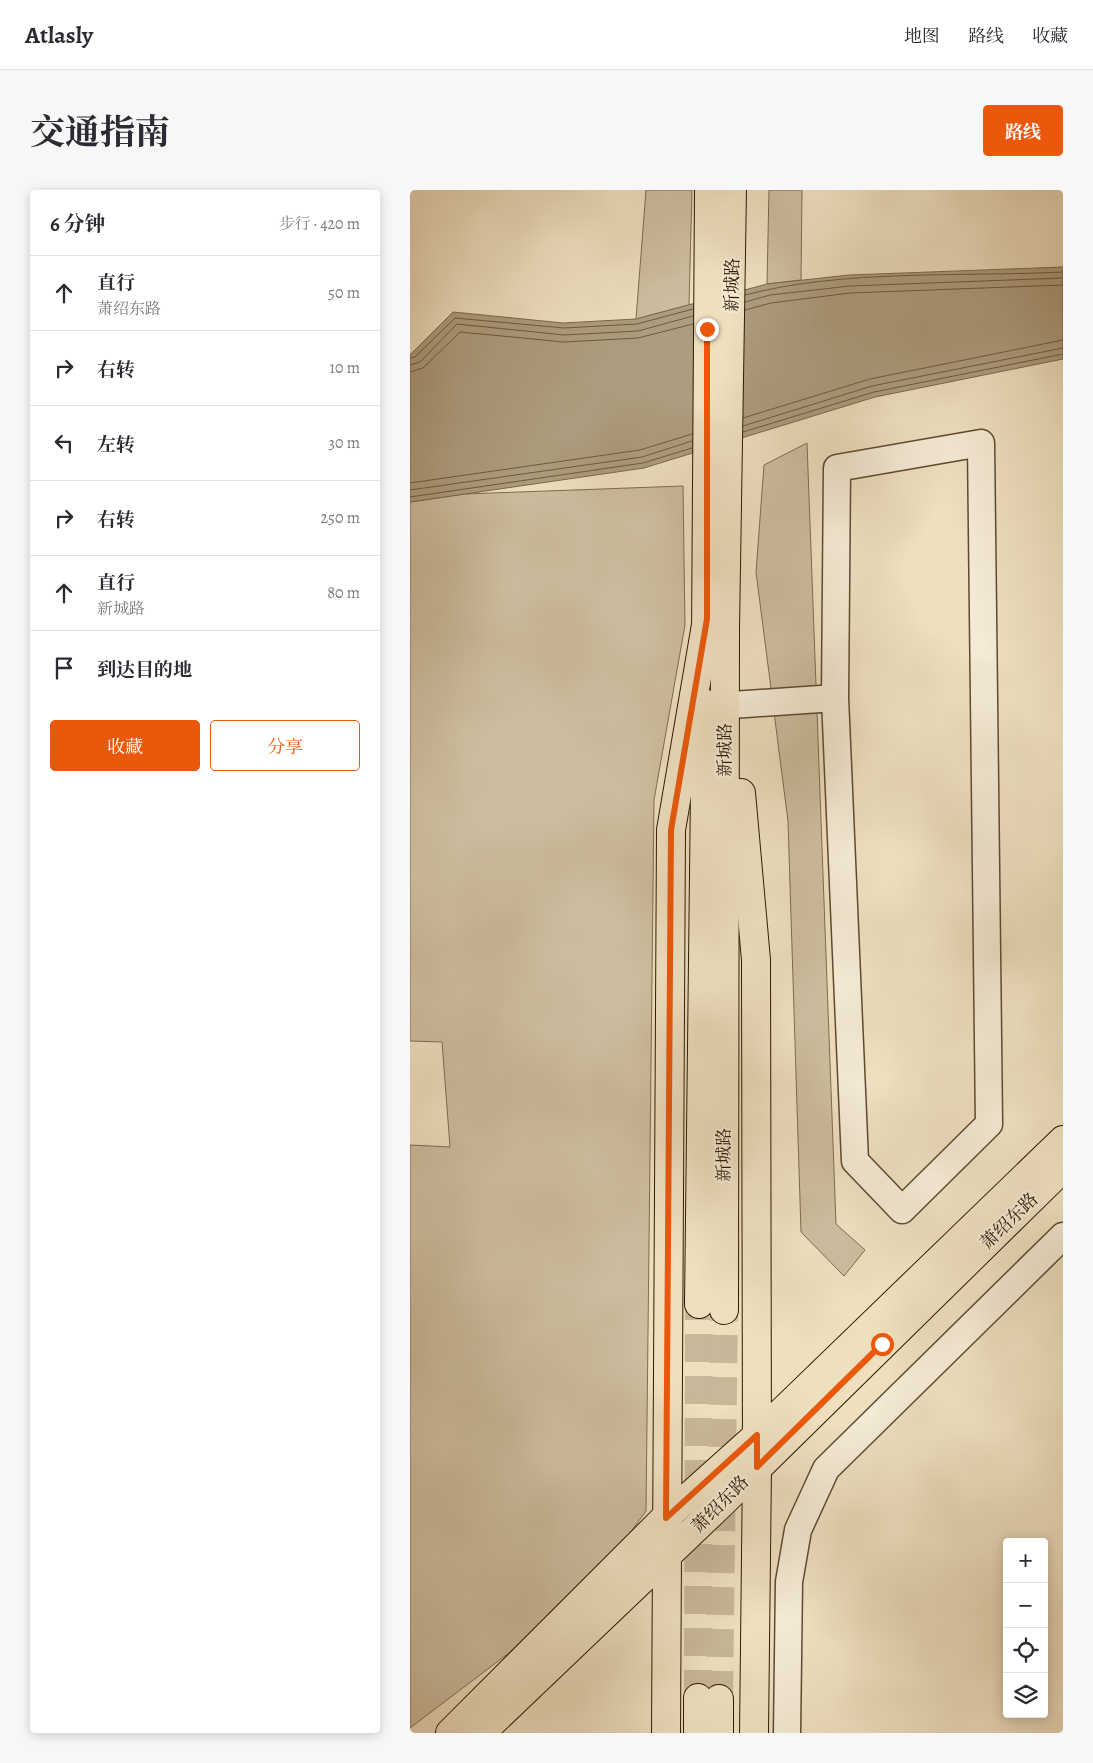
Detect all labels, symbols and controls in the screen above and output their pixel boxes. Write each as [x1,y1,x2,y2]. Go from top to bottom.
text: Atlasly [25,19,93,51]
text: 地图 [904,24,940,48]
text: 路线 [968,24,1004,48]
text: 收藏 [1032,24,1068,48]
button: 路线 [983,105,1063,156]
text: 交通指南 [30,108,170,156]
text: 6 分钟 [50,210,105,238]
text: 步行 · 420 m [279,213,360,235]
street label: 新城路 [720,258,744,312]
text: 直行 [97,270,135,296]
icon: ahead [50,279,78,307]
text: 50 m [328,282,360,304]
text: 萧绍东路 [97,298,161,320]
route end [696,318,719,341]
icon: right [50,354,78,382]
text: 右转 [97,357,135,383]
text: 10 m [330,357,360,379]
icon: left [50,429,78,457]
text: 左转 [97,432,135,458]
text: 30 m [328,432,360,454]
icon: right [50,504,78,532]
text: 右转 [97,507,135,533]
text: 250 m [321,507,360,529]
text: 直行 [97,570,135,596]
icon: ahead [50,579,78,607]
text: 80 m [327,582,360,604]
text: 新城路 [97,598,145,620]
icon: arrive [50,654,78,682]
text: 到达目的地 [97,657,192,683]
button: 收藏 [50,720,200,771]
button: 分享 [210,720,360,771]
street label: 新城路 [713,723,737,777]
street label: 新城路 [712,1128,736,1182]
street label: 萧绍东路 [975,1187,1043,1255]
route start [871,1333,894,1356]
street label: 萧绍东路 [686,1470,754,1538]
map controls [1003,1538,1048,1718]
button: + [1003,1538,1048,1583]
button: − [1003,1583,1048,1628]
button: locate [1003,1628,1048,1673]
button: layers [1003,1673,1048,1718]

